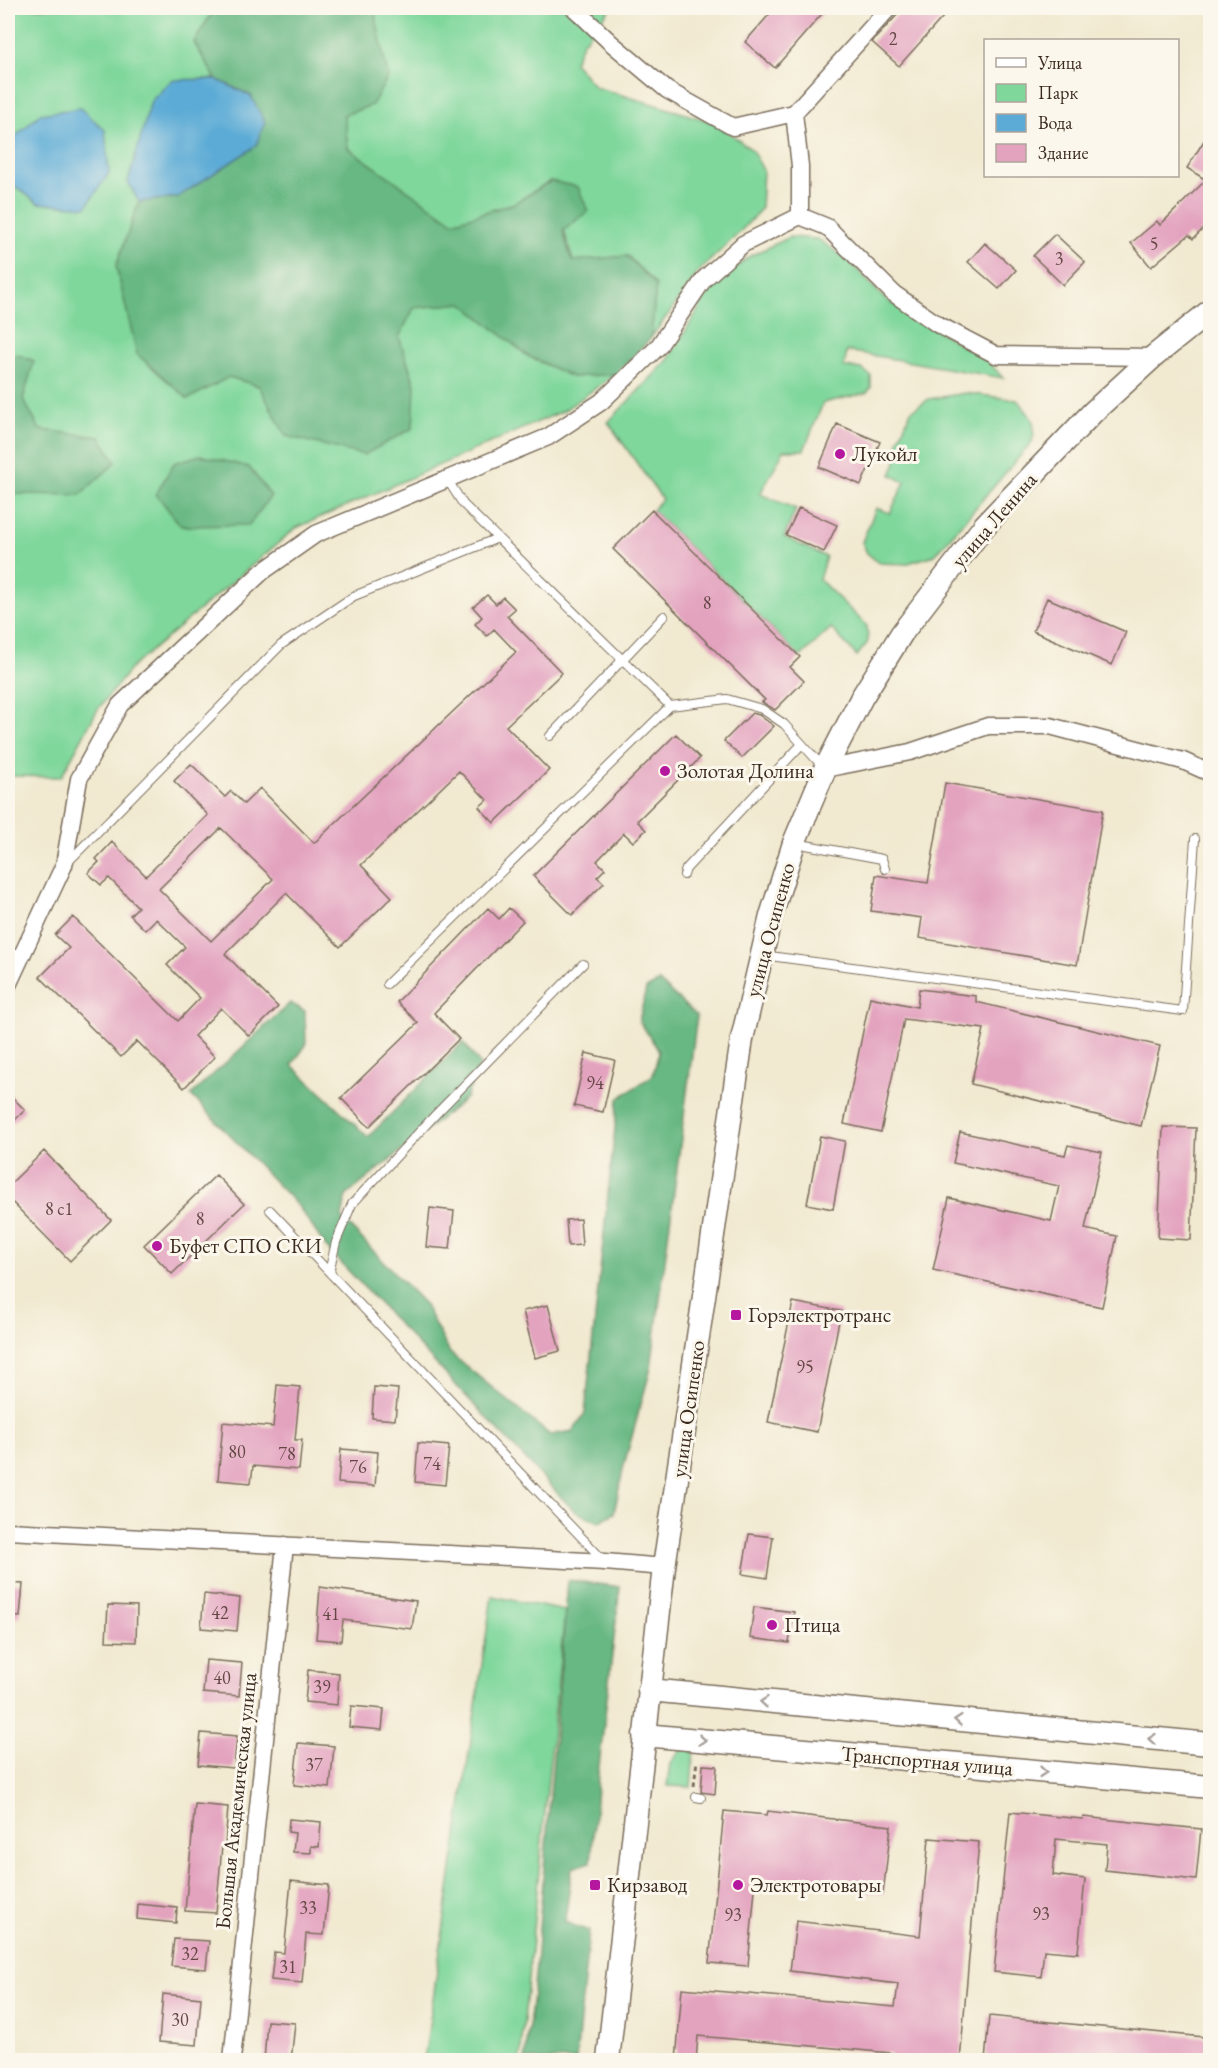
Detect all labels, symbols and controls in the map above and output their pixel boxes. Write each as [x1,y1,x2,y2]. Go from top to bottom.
house number: 2 [889,27,898,50]
legend [984,39,1179,177]
text: Улица [1037,51,1083,74]
text: Парк [1038,81,1078,104]
text: Вода [1038,111,1073,134]
text: Здание [1038,141,1088,164]
house number: 5 [1150,232,1158,255]
house number: 3 [1055,247,1063,270]
place label: Лукойл [852,440,917,467]
marker: Лукойл [833,447,847,461]
street label: улица Ленина [945,466,1043,573]
house number: 8 [703,591,711,614]
place label: Золотая Долина [677,757,814,784]
marker: Золотая Долина [658,764,672,778]
street label: улица Осипенко [739,860,800,1000]
house number: 94 [586,1071,604,1094]
house number: 8 с1 [45,1197,73,1220]
house number: 8 [196,1207,204,1230]
place label: Буфет СПО СКИ [169,1232,322,1259]
marker: Буфет СПО СКИ [150,1239,164,1253]
place label: Горэлектротранс [748,1301,891,1328]
marker: Горэлектротранс [729,1308,743,1322]
street label: улица Осипенко [665,1339,710,1479]
house number: 95 [796,1355,814,1378]
house number: 80 [228,1440,246,1463]
house number: 78 [278,1442,296,1465]
house number: 74 [423,1452,441,1475]
house number: 76 [349,1455,367,1478]
house number: 42 [211,1601,229,1624]
house number: 41 [322,1602,340,1625]
place label: Птица [784,1611,841,1638]
marker: Птица [765,1618,779,1632]
house number: 40 [213,1666,231,1689]
street label: Большая Академическая улица [209,1671,262,1931]
house number: 39 [313,1675,331,1698]
one-way arrow [759,1696,769,1708]
one-way arrow [954,1714,963,1727]
one-way arrow [698,1733,707,1746]
one-way arrow [1148,1733,1157,1746]
street label: Транспортная улица [840,1740,1015,1782]
house number: 37 [305,1753,323,1776]
one-way arrow [1038,1765,1047,1778]
place label: Кирзавод [607,1871,688,1898]
place label: Электротовары [750,1871,882,1898]
marker: Кирзавод [588,1878,602,1892]
marker: Электротовары [731,1878,745,1892]
house number: 33 [299,1896,317,1919]
house number: 93 [1032,1902,1050,1925]
house number: 93 [724,1903,742,1926]
house number: 32 [181,1942,199,1965]
house number: 31 [279,1955,297,1978]
house number: 30 [171,2008,189,2031]

